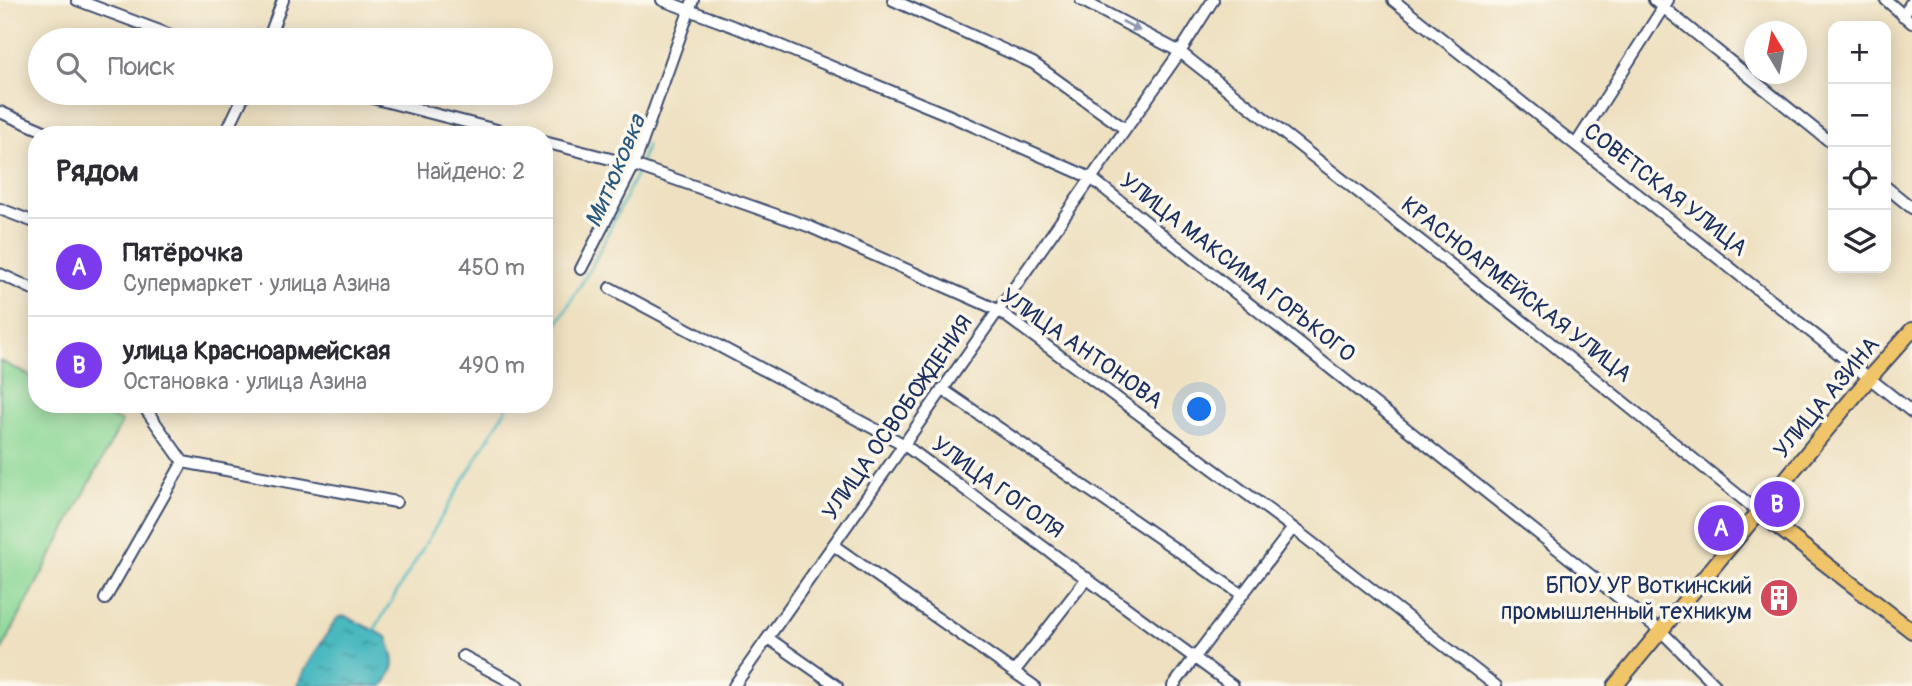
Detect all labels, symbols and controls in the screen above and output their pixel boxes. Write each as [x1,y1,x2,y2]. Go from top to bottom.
one-way arrow [1121,20,1140,32]
north arrow [1744,21,1807,84]
map controls [1828,21,1891,273]
button: + [1828,21,1891,84]
search box [28,28,553,105]
icon: search [52,48,90,86]
text: Поиск [108,51,176,83]
button: − [1828,84,1891,147]
water label: Митюковка [579,109,653,232]
street label: СОВЕТСКАЯ УЛИЦА [1578,116,1753,262]
button: locate [1828,147,1891,210]
text: Рядом [56,153,139,190]
text: Найдено: 2 [416,157,525,186]
street label: УЛИЦА МАКСИМА ГОРЬКОГО [1114,166,1361,368]
street label: КРАСНОАРМЕЙСКАЯ УЛИЦА [1395,190,1638,389]
button: layers [1828,210,1891,273]
text: Пятёрочка [123,237,243,269]
text: A [72,253,86,282]
text: 450 m [458,253,525,282]
text: Супермаркет · улица Азина [123,269,390,298]
street label: УЛИЦА АНТОНОВА [995,282,1169,415]
street label: УЛИЦА ОСВОБОЖДЕНИЯ [816,309,979,525]
street label: УЛИЦА АЗИНА [1767,331,1886,464]
text: улица Красноармейская [123,335,391,367]
text: B [72,351,86,380]
text: 490 m [459,351,525,380]
text: Остановка · улица Азина [123,367,367,396]
your location [1182,392,1216,426]
street label: УЛИЦА ГОГОЛЯ [926,430,1069,545]
pin: B [1754,478,1800,530]
pin: A [1698,502,1744,554]
place label: БПОУ УР Воткинский промышленный техникум [1501,571,1752,626]
building icon: БПОУ УР Воткинский промышленный техникум [1758,577,1800,619]

